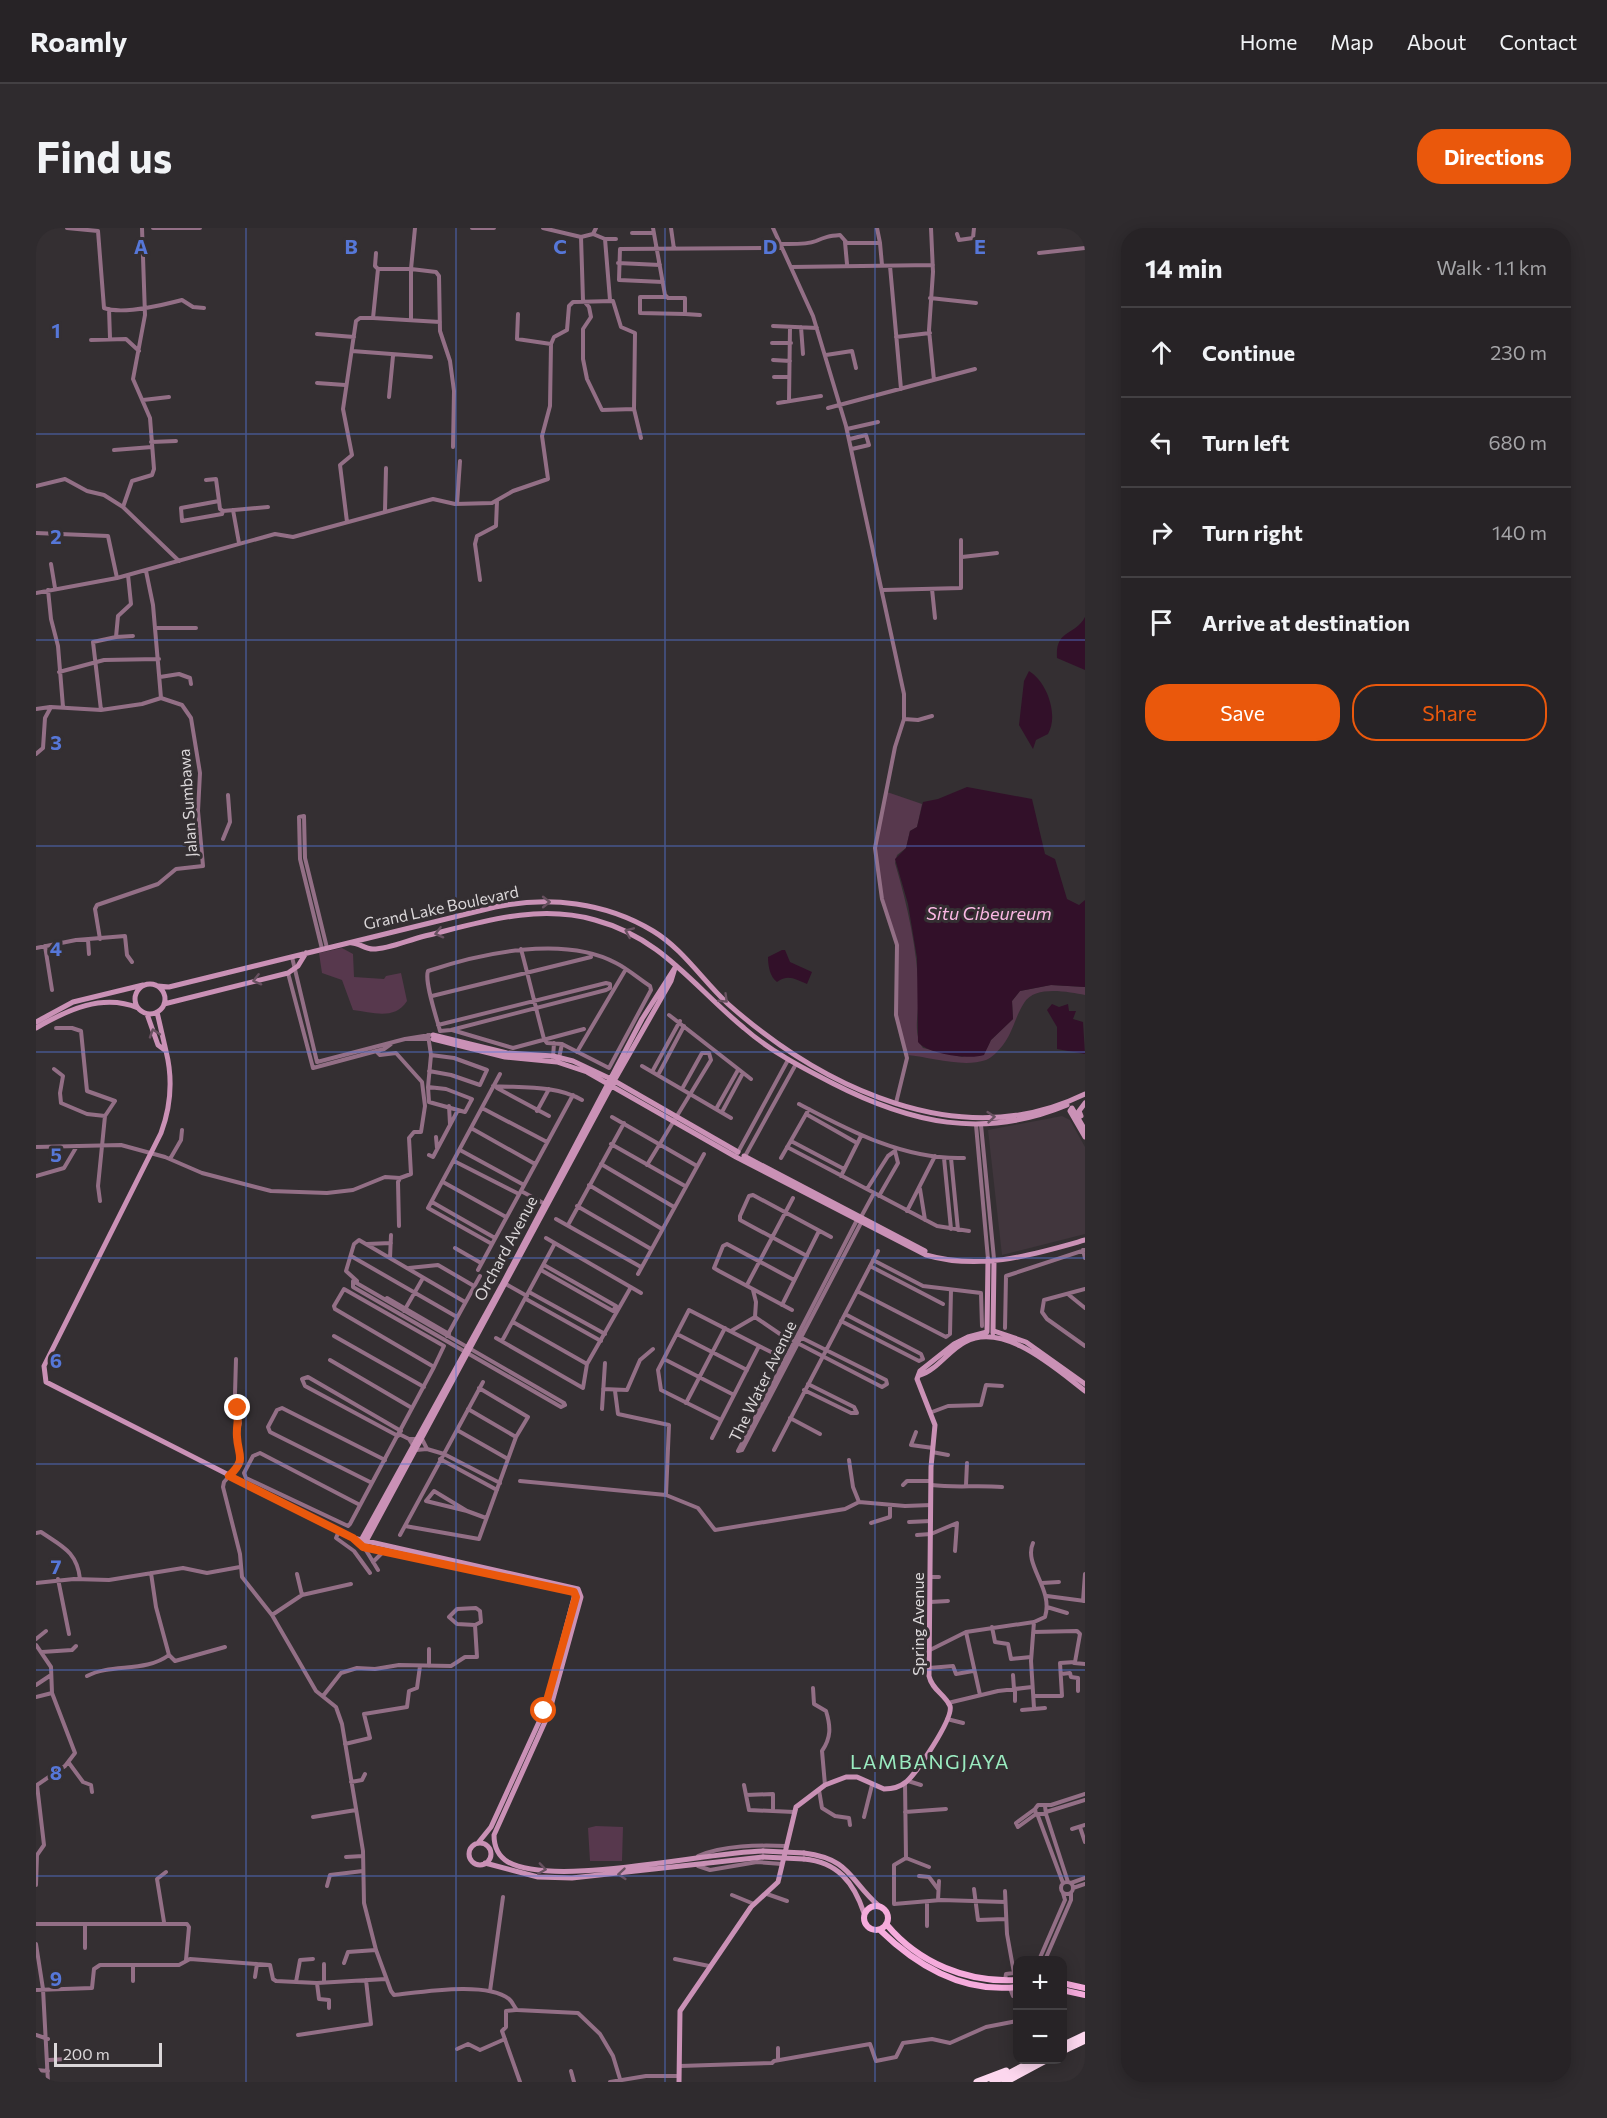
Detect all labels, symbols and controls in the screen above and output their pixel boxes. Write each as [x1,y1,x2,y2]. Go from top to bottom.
text: Roamly [30,24,127,58]
text: Home [1240,29,1297,54]
text: Map [1330,29,1374,54]
text: About [1407,29,1466,54]
text: Contact [1499,29,1577,54]
button: Directions [1417,129,1571,184]
text: Find us [36,130,172,182]
text: A [134,234,148,258]
text: B [344,234,358,258]
text: C [553,234,567,258]
text: D [763,234,777,258]
text: E [974,234,986,258]
text: 14 min [1145,252,1223,283]
text: Walk · 1.1 km [1437,255,1547,279]
text: 1 [51,318,61,342]
icon: ahead [1145,336,1178,369]
text: Continue [1202,339,1295,366]
text: 230 m [1490,340,1547,364]
icon: left [1145,426,1178,459]
text: Turn left [1202,429,1289,456]
text: 680 m [1488,430,1547,454]
icon: right [1145,516,1178,549]
text: Turn right [1202,519,1303,546]
text: 140 m [1492,520,1547,544]
text: 2 [50,524,62,548]
icon: arrive [1145,606,1178,639]
text: Arrive at destination [1202,609,1410,636]
button: Save [1145,684,1340,741]
button: Share [1352,684,1547,741]
text: 3 [50,730,62,754]
street label: Jalan Sumbawa [174,748,200,858]
street label: Grand Lake Boulevard [362,881,520,933]
one-way arrow [541,895,550,908]
water label: Situ Cibeureum [926,902,1052,924]
one-way arrow [434,925,444,938]
one-way arrow [624,927,635,939]
text: 4 [50,936,62,960]
one-way arrow [253,973,263,986]
one-way arrow [718,992,728,1003]
one-way arrow [149,1028,161,1039]
one-way arrow [987,1111,996,1124]
text: 5 [50,1142,62,1166]
street label: Orchard Avenue [469,1192,541,1304]
street label: The Water Avenue [724,1317,800,1445]
text: 6 [50,1348,62,1372]
route end [224,1394,250,1420]
text: 7 [51,1554,62,1578]
street label: Spring Avenue [908,1572,927,1676]
route start [530,1697,556,1723]
district label: LAMBANGJAYA [850,1749,1010,1773]
text: 8 [50,1760,62,1784]
one-way arrow [537,1863,546,1875]
one-way arrow [617,1867,626,1880]
map controls [1013,1956,1067,2064]
button: + [1013,1956,1067,2010]
text: 9 [50,1966,62,1990]
button: − [1013,2010,1067,2064]
scale bar [54,2040,162,2068]
text: 200 m [63,2044,110,2063]

